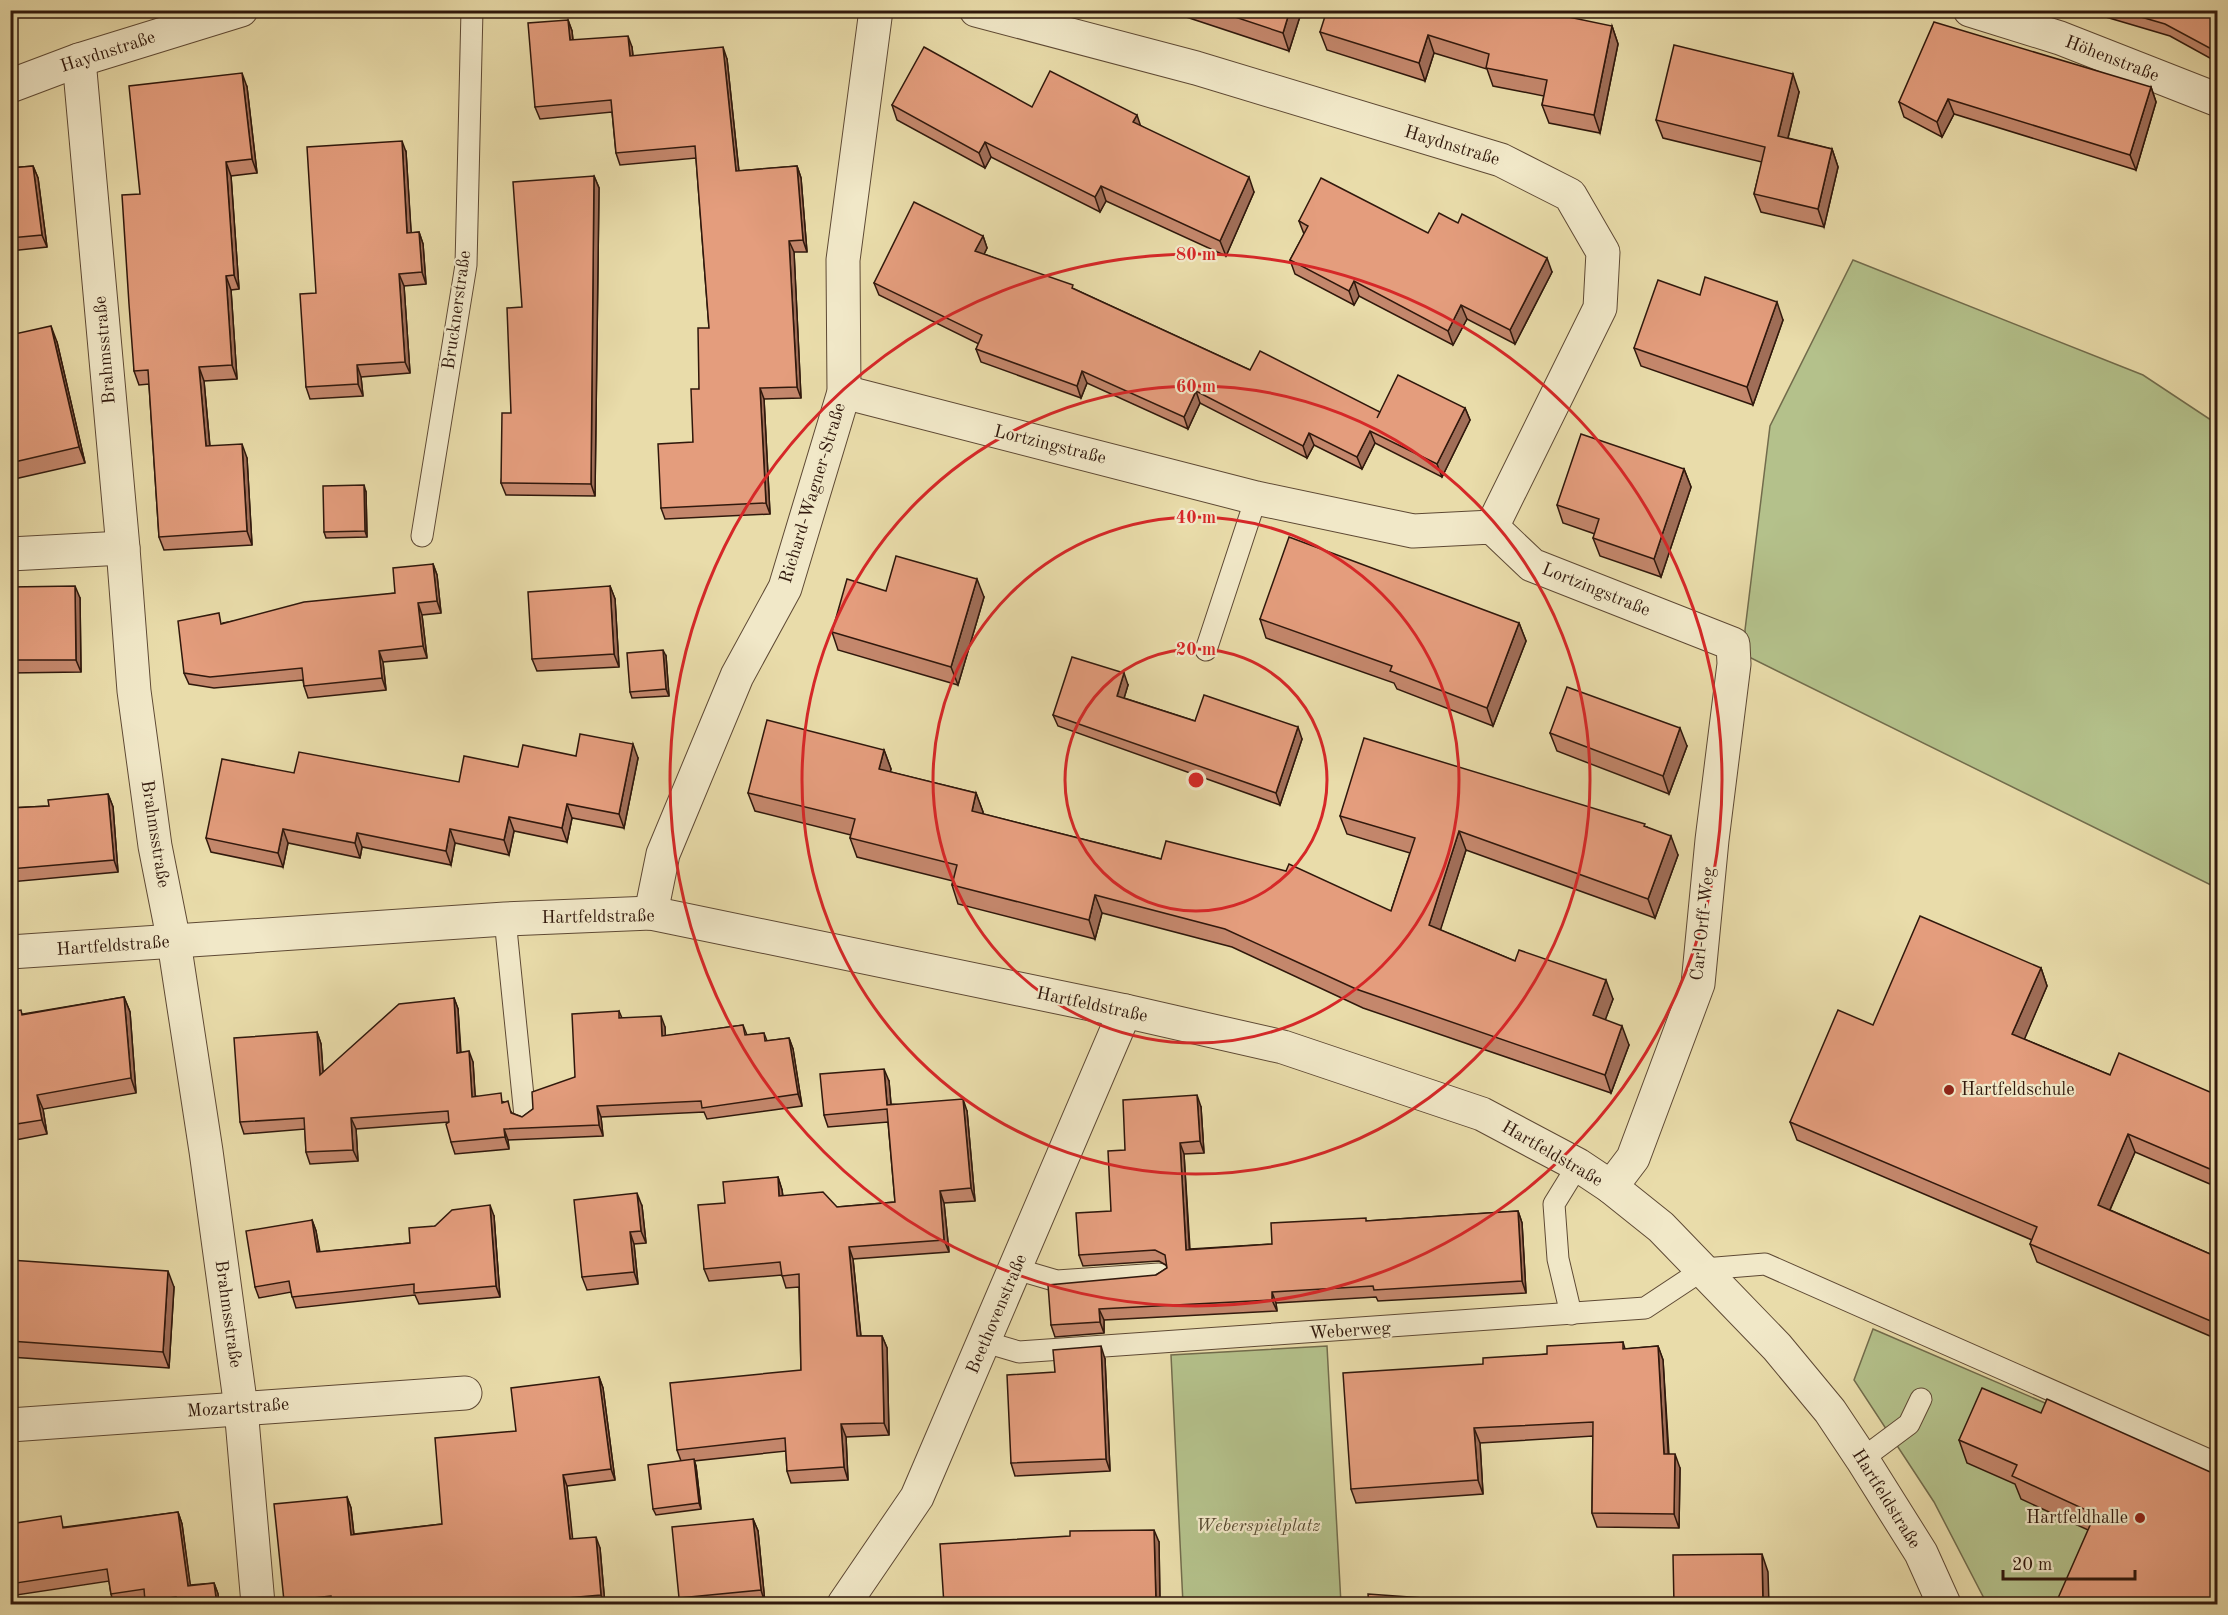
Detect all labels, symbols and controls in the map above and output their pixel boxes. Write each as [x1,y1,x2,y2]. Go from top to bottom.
street label: Haydnstraße [58,28,158,76]
street label: Höhenstraße [2063,33,2161,85]
street label: Haydnstraße [1402,123,1502,169]
text: 80 m [1176,246,1216,264]
street label: Brucknerstraße [440,249,474,371]
street label: Brahmsstraße [91,295,119,405]
text: 60 m [1176,378,1216,396]
street label: Richard-Wagner-Straße [777,401,849,585]
street label: Lortzingstraße [992,422,1108,468]
text: 40 m [1176,509,1216,527]
street label: Lortzingstraße [1539,560,1653,620]
text: 20 m [1176,641,1216,659]
centre of rings [1186,770,1206,790]
street label: Brahmsstraße [138,779,172,889]
street label: Carl-Orff-Weg [1688,866,1718,982]
street label: Hartfeldstraße [541,907,655,927]
street label: Hartfeldstraße [56,933,170,959]
street label: Hartfeldstraße [1035,984,1149,1026]
place label: Hartfeldschule [1961,1081,2074,1099]
marker: Hartfeldschule [1942,1083,1956,1097]
street label: Hartfeldstraße [1498,1118,1606,1190]
street label: Beethovenstraße [964,1252,1030,1376]
street label: Brahmsstraße [212,1259,244,1369]
street label: Weberweg [1309,1319,1392,1343]
street label: Mozartstraße [186,1395,290,1421]
street label: Hartfeldstraße [1848,1446,1924,1552]
place label: Hartfeldhalle [2026,1509,2128,1527]
marker: Hartfeldhalle [2133,1511,2147,1525]
park label: Weberspielplatz [1196,1517,1320,1535]
scale bar [2003,1543,2135,1581]
text: 20 m [2012,1556,2052,1574]

